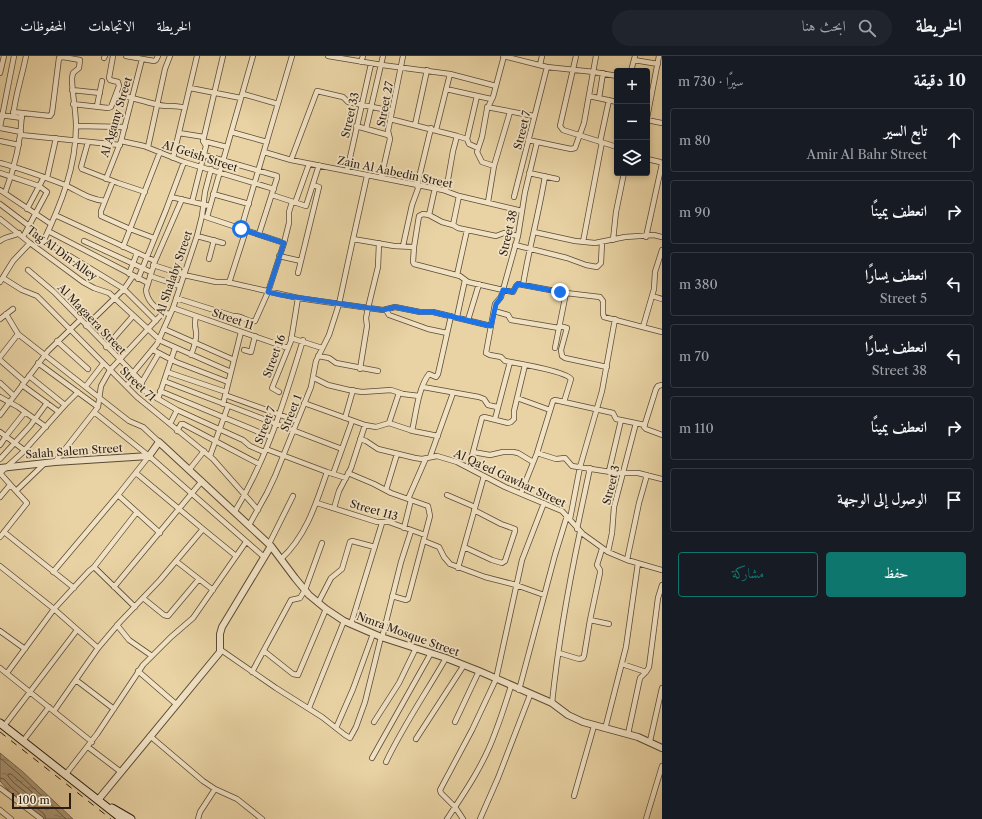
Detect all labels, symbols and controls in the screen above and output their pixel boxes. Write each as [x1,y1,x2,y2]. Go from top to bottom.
search box [612,10,892,46]
text: الخريطة [916,14,962,37]
text: ابحث هنا [802,16,846,35]
text: المحفوظات [20,17,66,35]
text: الاتجاهات [88,17,135,35]
text: الخريطة [157,17,191,35]
icon: search [856,17,878,39]
map controls [614,68,650,176]
button: + [614,68,650,104]
text: 10 دقيقة [914,70,966,90]
text: سيرًا · 730 m [678,73,743,89]
street label: Al Agamy Street [97,75,135,160]
street label: Street 27 [374,80,396,128]
street label: Street 33 [338,91,362,139]
button: − [614,104,650,140]
street label: Street 7 [510,109,534,151]
text: تابع السير [884,121,927,140]
icon: ahead [943,129,965,151]
text: 80 m [679,132,711,148]
street label: Al Geish Street [160,137,240,175]
button: layers [614,140,650,176]
text: Amir Al Bahr Street [807,146,927,162]
street label: Zain Al Aabedin Street [336,153,454,191]
text: انعطف يمينًا [871,201,927,220]
icon: right [943,201,965,223]
text: 90 m [679,204,710,220]
street label: Street 38 [496,209,520,257]
route start [232,220,250,238]
street label: Tag Al Din Alley [24,223,101,284]
street label: Al Shalaby Street [153,229,195,318]
text: انعطف يسارًا [865,265,927,284]
icon: left [943,273,965,295]
text: 380 m [679,276,718,292]
street label: Al Magaera Street [54,280,130,357]
route end [551,283,569,301]
text: Street 5 [880,290,927,306]
street label: Street 11 [210,305,256,333]
street label: Street 16 [260,332,288,380]
text: انعطف يسارًا [865,337,927,356]
icon: left [943,345,965,367]
text: 70 m [679,348,709,364]
text: Street 38 [872,362,927,378]
street label: Street 71 [117,364,159,404]
street label: Street 1 [277,392,305,434]
street label: Street 7 [251,404,279,446]
text: انعطف يمينًا [871,417,927,436]
icon: right [943,417,965,439]
text: 110 m [679,420,714,436]
street label: Salah Salem Street [25,441,123,461]
street label: Al Qa'ed Gawhar Street [451,445,568,510]
street label: Street 3 [599,464,623,506]
text: الوصول إلى الوجهة [837,489,927,508]
icon: arrive [943,489,965,511]
street label: Street 113 [348,496,400,524]
button: مشاركة [678,552,818,597]
button: حفظ [826,552,966,597]
street label: Nmra Mosque Street [355,609,461,659]
scale bar [12,791,71,810]
text: 100 m [18,793,50,807]

